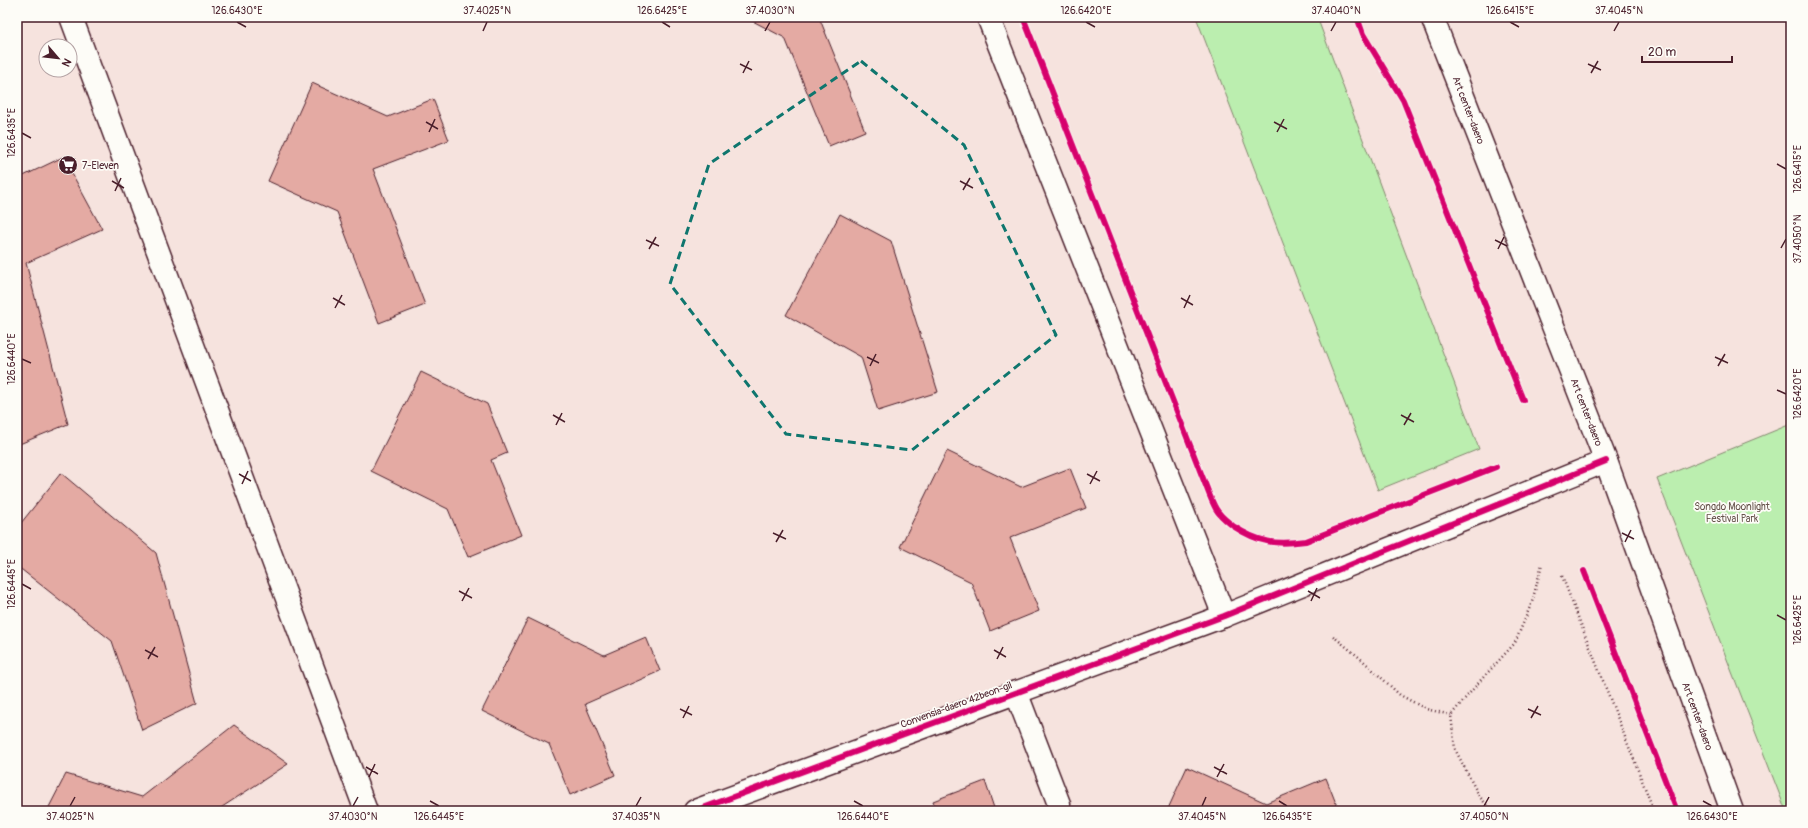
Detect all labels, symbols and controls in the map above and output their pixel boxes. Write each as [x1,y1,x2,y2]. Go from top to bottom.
text: 126.6430°E [211,5,263,17]
text: 37.4025°N [463,5,511,17]
text: 126.6425°E [637,5,687,17]
text: 37.4030°N [745,5,795,17]
text: 126.6420°E [1060,5,1112,17]
text: 37.4040°N [1311,5,1361,17]
text: 126.6415°E [1486,5,1534,17]
text: 37.4045°N [1595,5,1643,17]
north arrow [38,38,78,78]
scale bar [1642,38,1732,64]
text: 20 m [1648,45,1677,60]
text: N [59,56,74,69]
street label: Art center-daero [1450,75,1487,147]
text: 126.6435°E [6,108,18,158]
text: 126.6415°E [1792,145,1804,193]
supermarket icon: 7-Eleven [57,154,79,176]
place label: 7-Eleven [82,160,119,172]
text: 37.4050°N [1792,214,1804,264]
text: 126.6440°E [6,333,18,385]
text: 126.6420°E [1792,368,1804,420]
street label: Art center-daero [1568,377,1605,449]
park label: Songdo Moonlight Festival Park [1694,501,1771,525]
text: 126.6445°E [6,559,18,609]
text: 126.6425°E [1792,595,1804,645]
street label: Convensia-daero 42beon-gil [899,679,1014,731]
street label: Art center-daero [1679,681,1715,753]
text: 37.4025°N [46,811,94,823]
text: 37.4030°N [328,811,378,823]
text: 126.6445°E [414,811,464,823]
text: 37.4035°N [612,811,660,823]
text: 126.6440°E [837,811,889,823]
text: 37.4045°N [1178,811,1226,823]
text: 126.6435°E [1262,811,1312,823]
text: 37.4050°N [1459,811,1509,823]
text: 126.6430°E [1686,811,1738,823]

